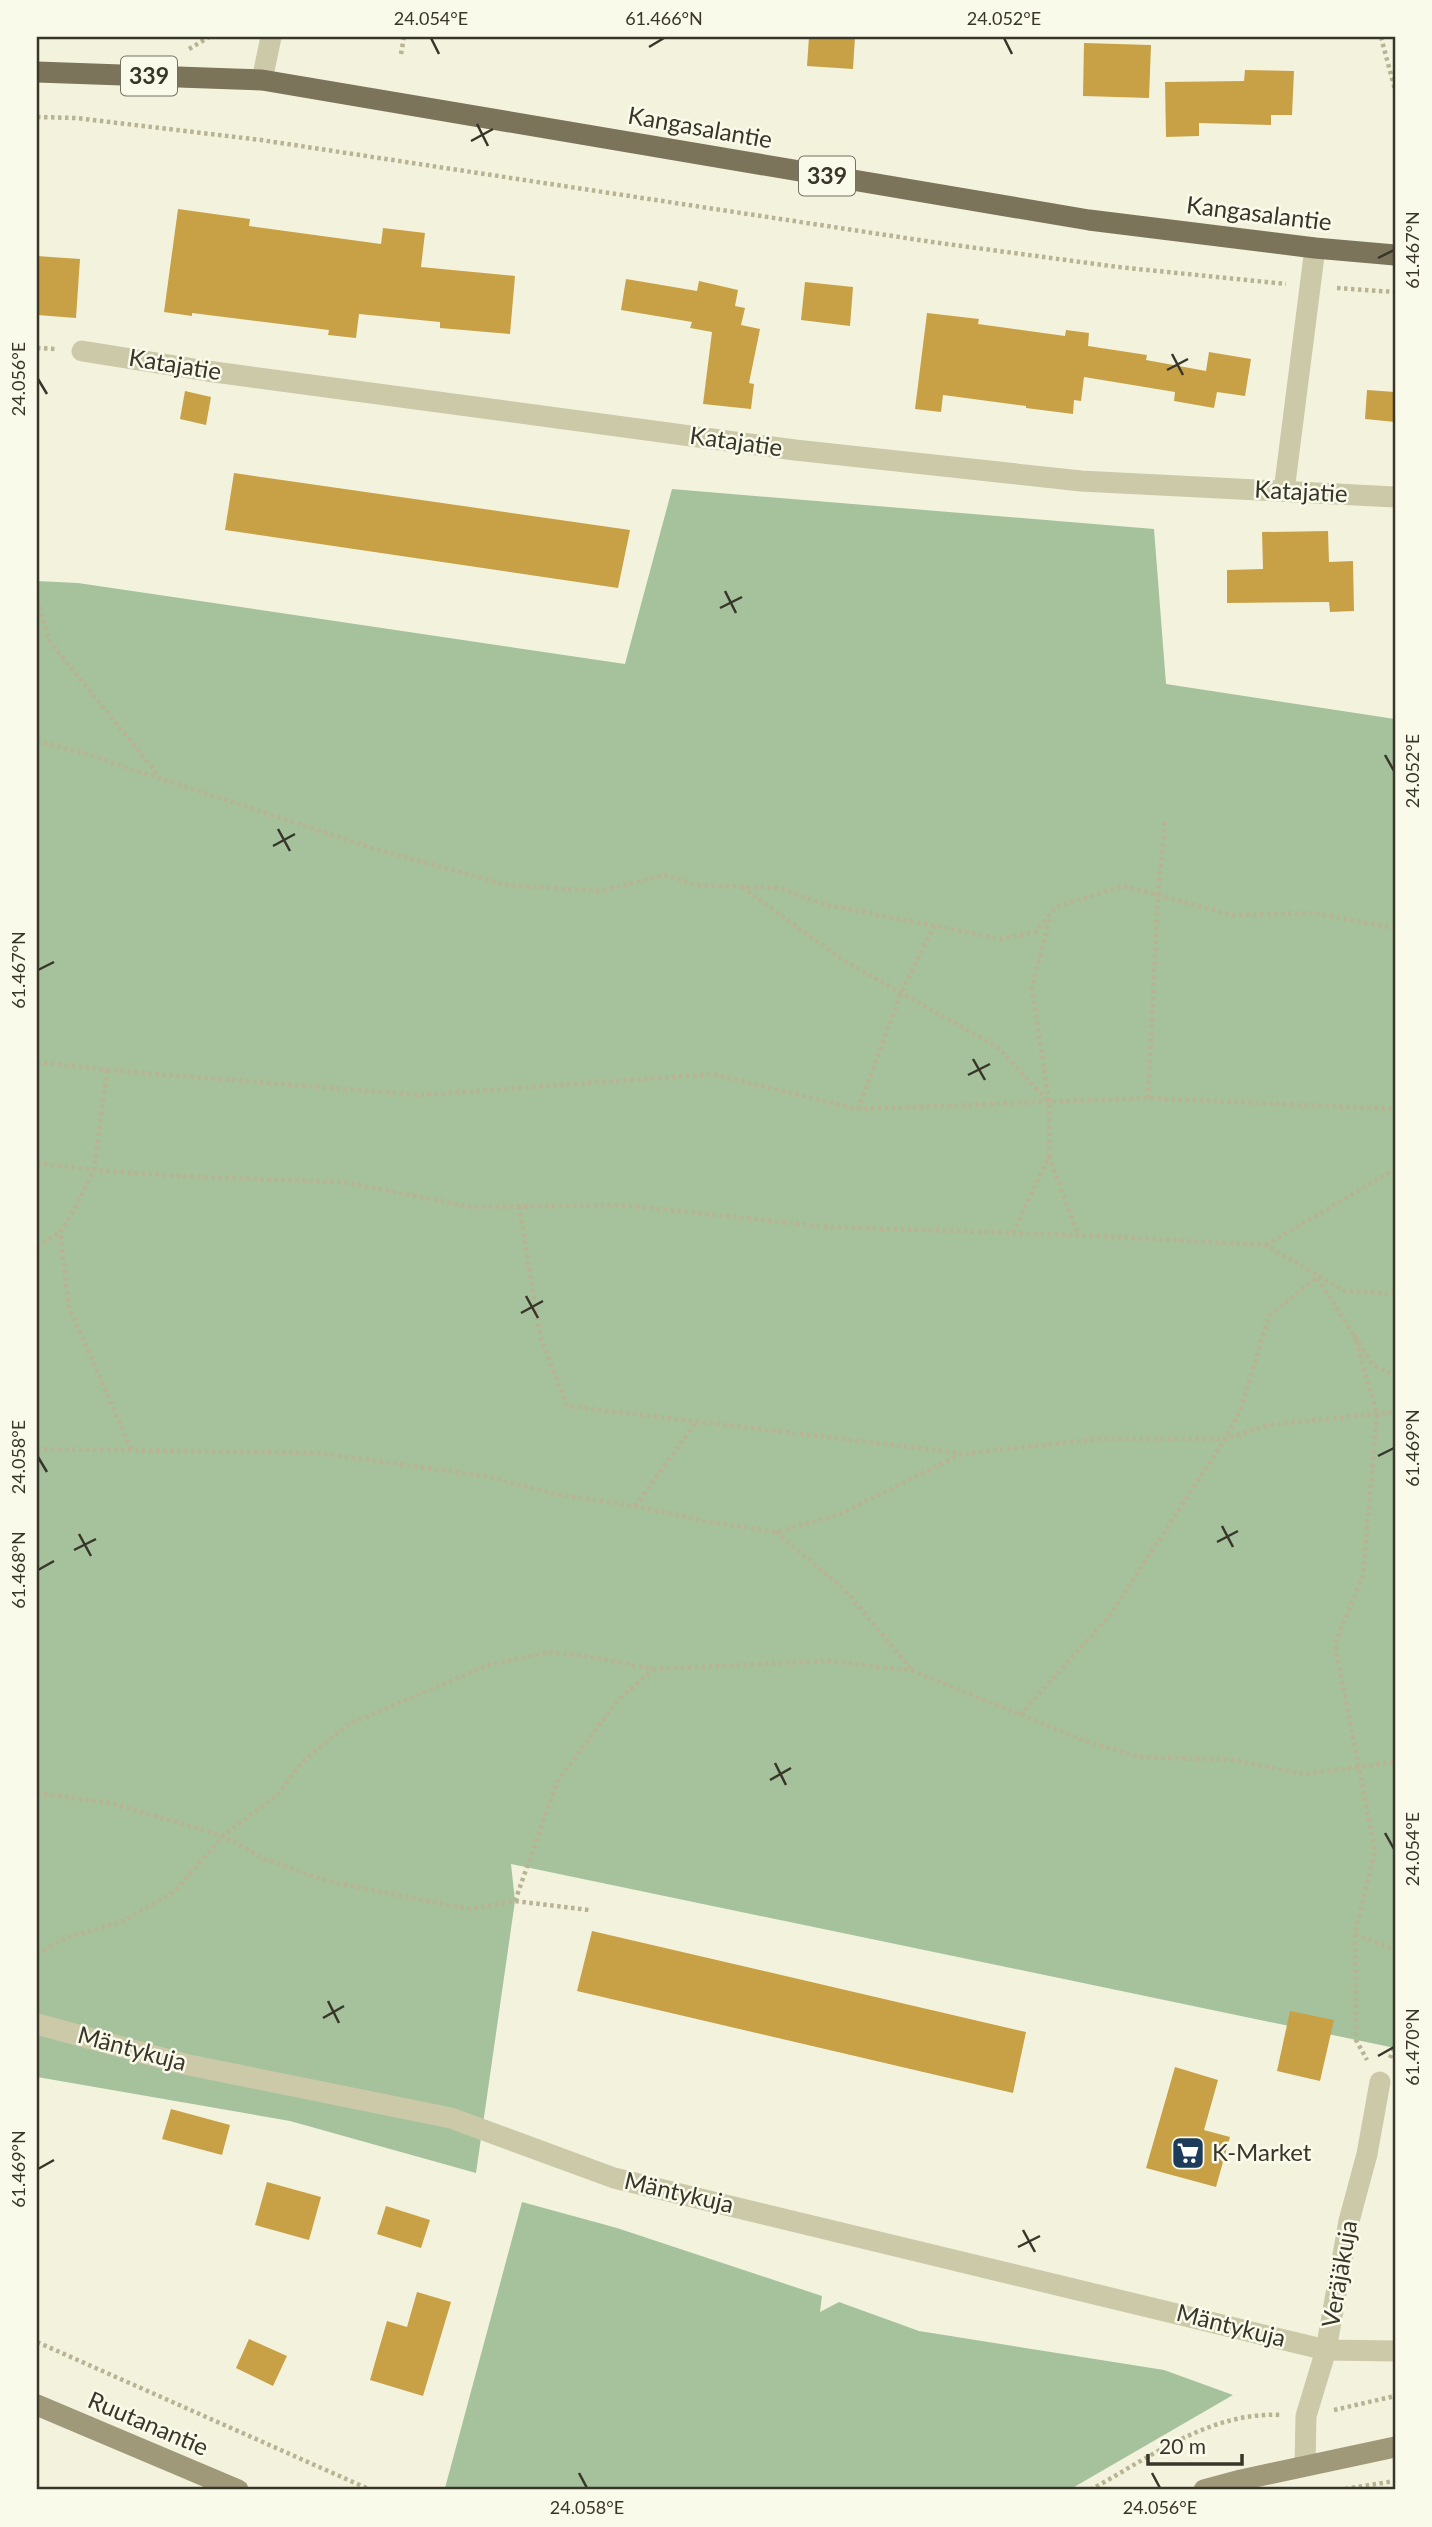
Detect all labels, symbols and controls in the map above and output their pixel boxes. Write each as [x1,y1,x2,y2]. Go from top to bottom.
text: 24.054°E [394,7,468,29]
text: 61.466°N [625,7,703,29]
text: 24.052°E [967,7,1041,29]
road number: 339 [121,57,177,96]
street label: Kangasalantie [626,100,775,153]
road number: 339 [799,156,855,196]
street label: Kangasalantie [1185,189,1333,236]
text: 61.467°N [1401,211,1423,289]
text: 24.056°E [7,342,29,416]
street label: Katajatie [127,342,223,385]
street label: Katajatie [688,420,784,461]
street label: Katajatie [1254,474,1348,507]
text: 24.052°E [1401,734,1423,808]
text: 61.467°N [7,931,29,1009]
text: 61.469°N [1401,1409,1423,1487]
text: 24.058°E [7,1420,29,1494]
text: 61.468°N [7,1531,29,1609]
text: 24.054°E [1401,1812,1423,1886]
text: 61.470°N [1401,2008,1423,2086]
street label: Mäntykuja [75,2019,190,2076]
text: 61.469°N [7,2130,29,2208]
supermarket icon: K-Market [1169,2134,1207,2172]
place label: K-Market [1212,2137,1312,2166]
street label: Mäntykuja [622,2165,737,2218]
street label: Veräjäkuja [1315,2218,1362,2330]
street label: Mäntykuja [1174,2297,1289,2352]
street label: Ruutanantie [84,2384,213,2461]
scale bar [1148,2422,1243,2466]
text: 20 m [1159,2433,1206,2458]
text: 24.058°E [550,2496,624,2518]
text: 24.056°E [1123,2496,1197,2518]

